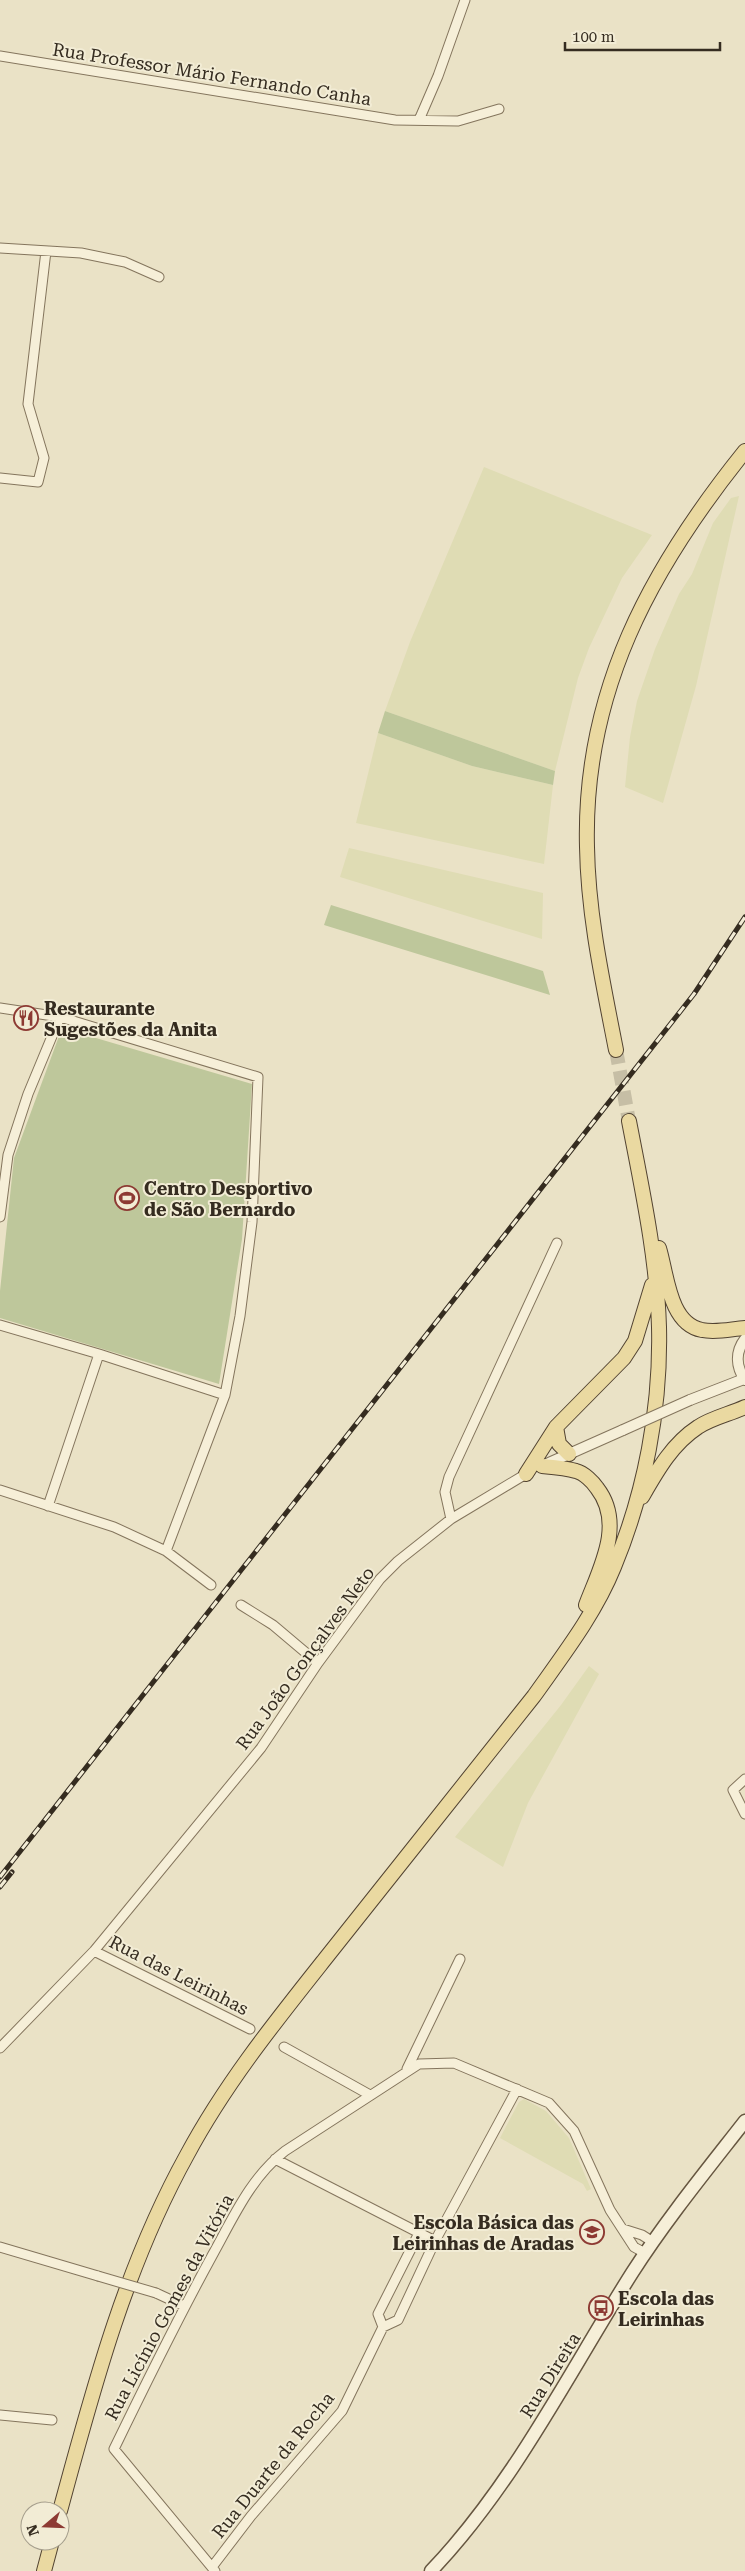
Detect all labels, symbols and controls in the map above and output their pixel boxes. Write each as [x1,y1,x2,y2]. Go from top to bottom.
scale bar [565,20,720,52]
text: 100 m [572,28,615,46]
street label: Rua Professor Mário Fernando Canha [51,38,373,110]
place label: Restaurante Sugestões da Anita [44,998,218,1040]
restaurant icon: Restaurante Sugestões da Anita [13,1005,39,1031]
place label: Centro Desportivo de São Bernardo [144,1178,313,1220]
sports icon: Centro Desportivo de São Bernardo [114,1185,140,1211]
street label: Rua João Gonçalves Neto [232,1563,378,1753]
street label: Rua das Leirinhas [106,1931,252,2019]
street label: Rua Licínio Gomes da Vitória [100,2190,238,2424]
place label: Escola Básica das Leirinhas de Aradas [392,2212,574,2254]
school or university icon: Escola Básica das Leirinhas de Aradas [579,2219,605,2245]
place label: Escola das Leirinhas [618,2288,714,2330]
bus stop icon: Escola das Leirinhas [588,2295,614,2321]
street label: Rua Direita [516,2328,585,2422]
street label: Rua Duarte da Rocha [208,2388,339,2542]
north arrow [20,2501,70,2551]
text: N [23,2522,42,2538]

